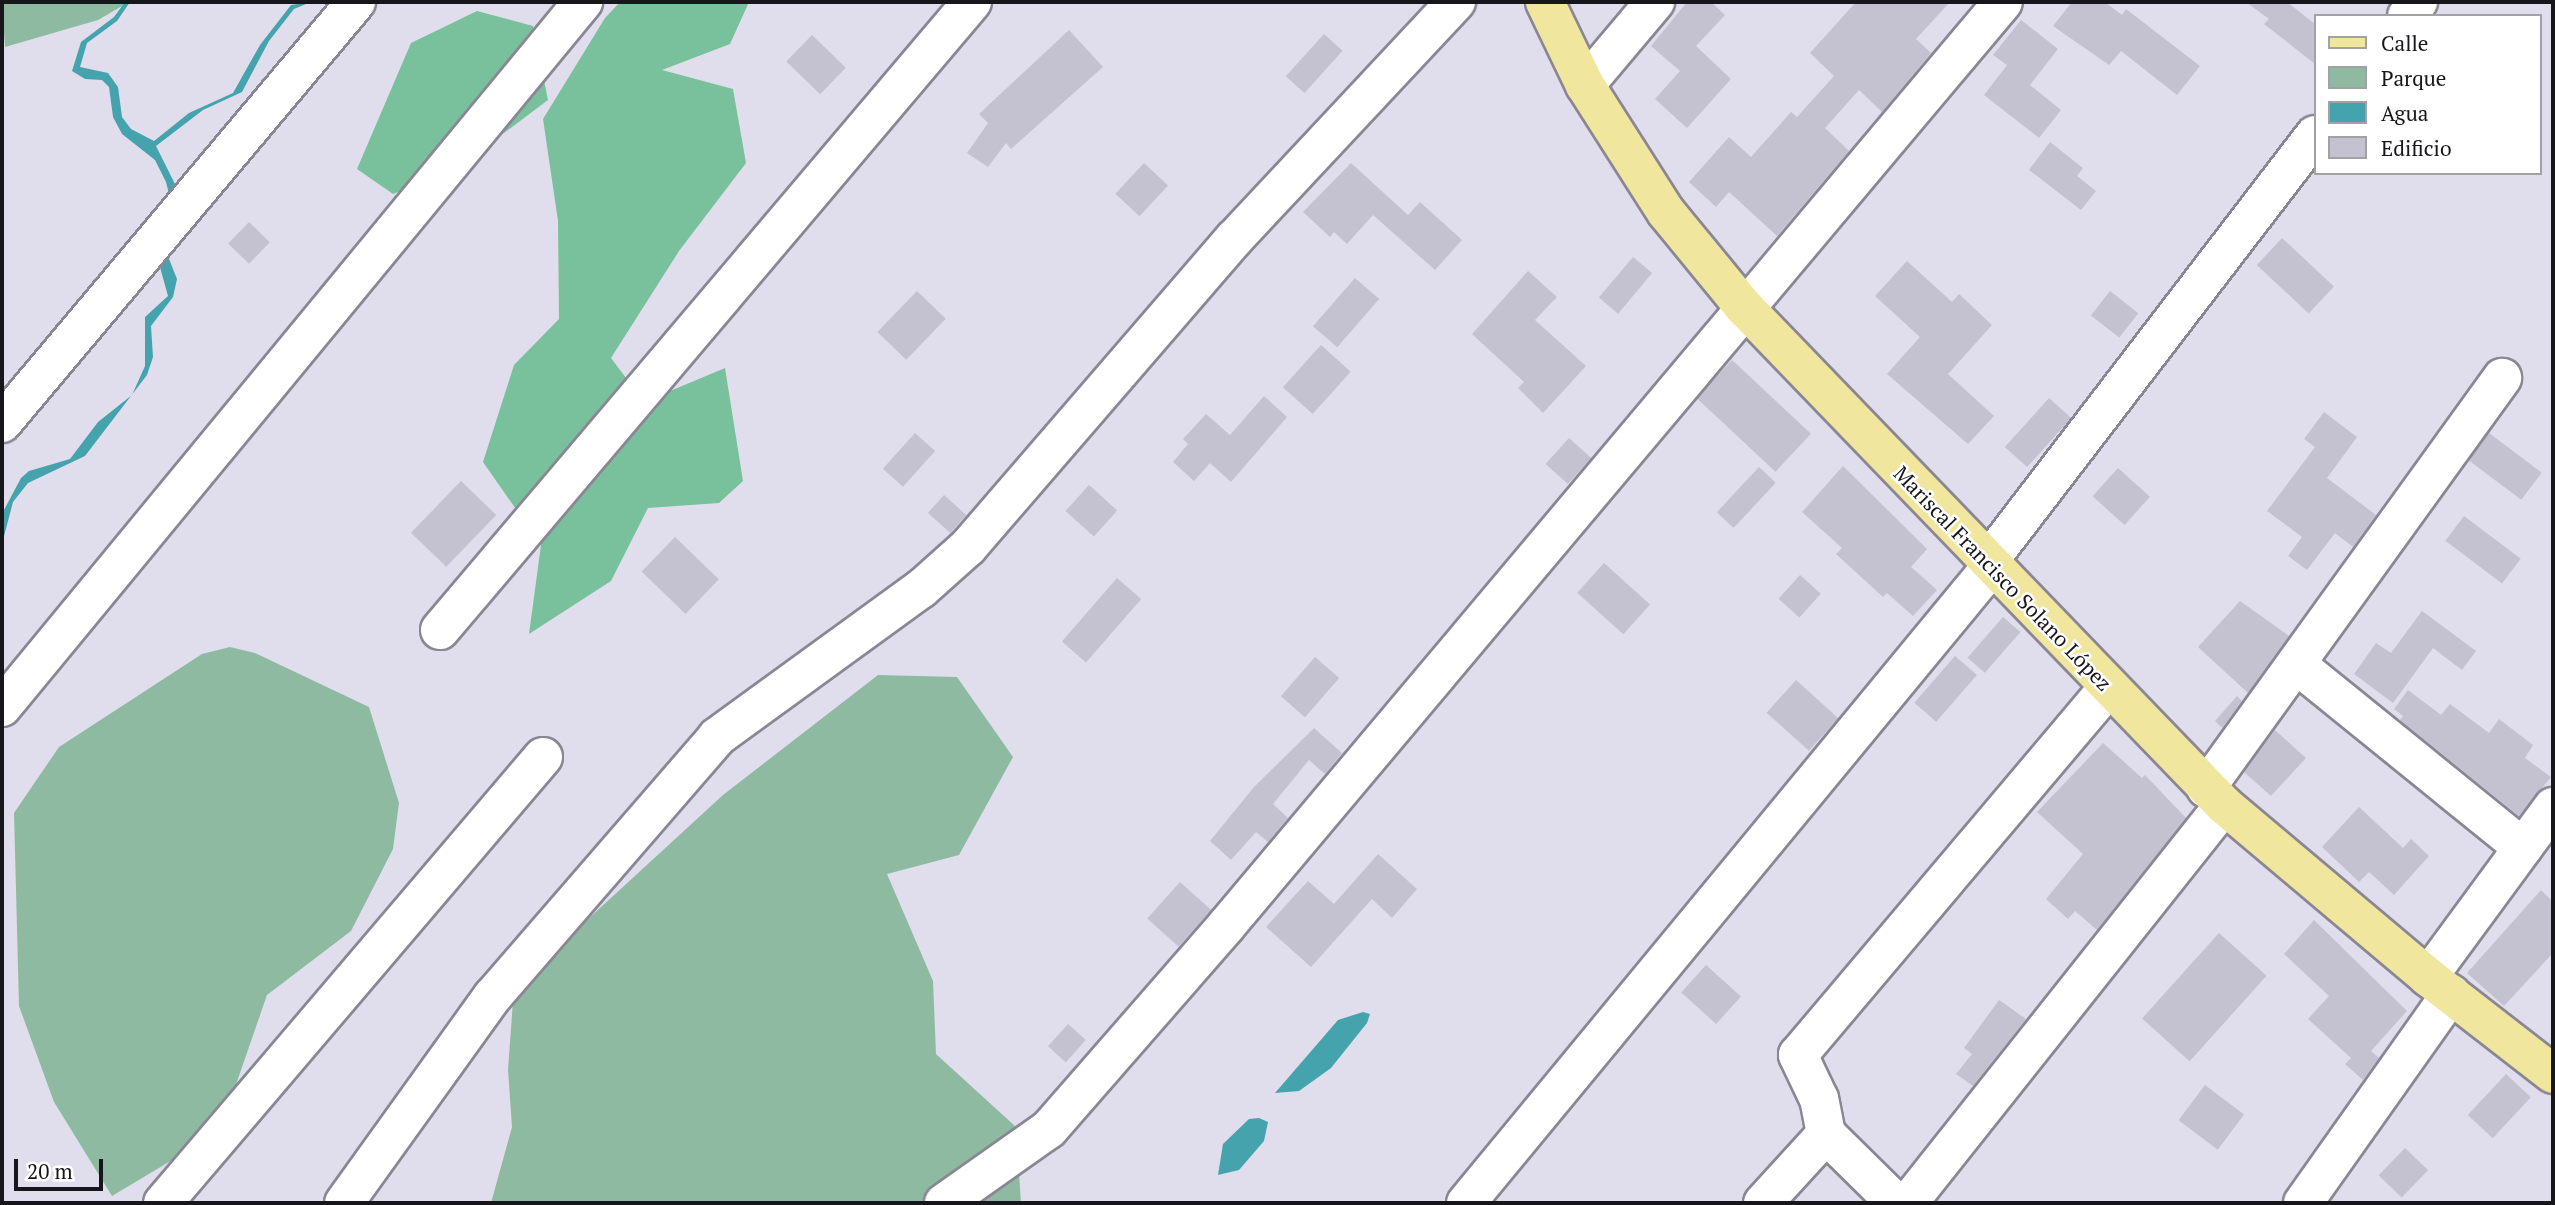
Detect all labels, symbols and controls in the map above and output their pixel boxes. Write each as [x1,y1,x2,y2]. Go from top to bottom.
legend [2314,14,2541,175]
text: Calle [2381,29,2428,57]
text: Parque [2381,64,2446,92]
text: Agua [2381,99,2428,127]
text: Edificio [2381,134,2452,162]
street label: Mariscal Francisco Solano López [1889,460,2117,696]
scale bar [18,1146,107,1190]
text: 20 m [27,1157,73,1185]

